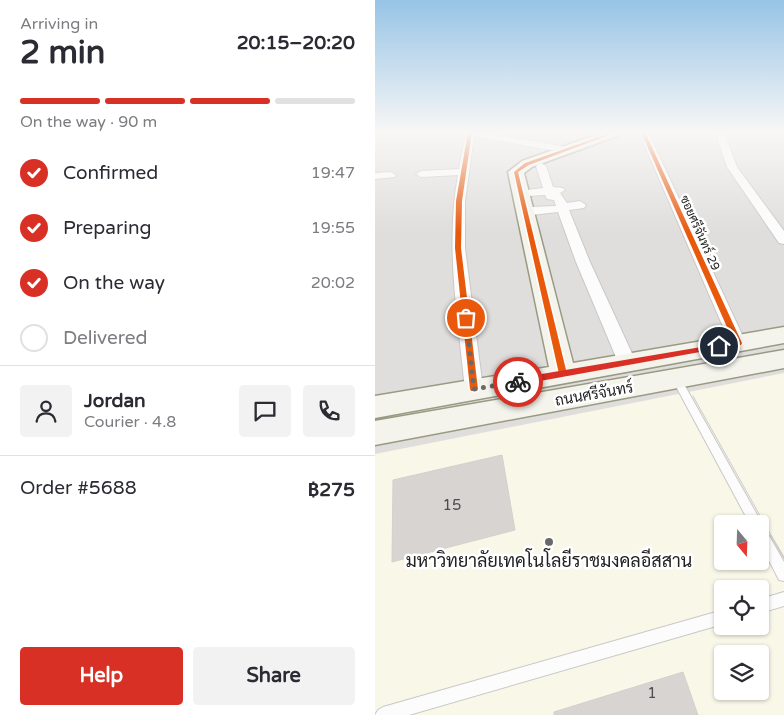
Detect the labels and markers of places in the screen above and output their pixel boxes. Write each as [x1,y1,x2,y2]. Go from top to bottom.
pin [445,297,487,339]
pin [698,325,740,367]
marker: มหาวิทยาลัยเทคโนโลยีราชมงคลอีสสาน [543,536,555,548]
place label: มหาวิทยาลัยเทคโนโลยีราชมงคลอีสสาน [406,548,692,572]

